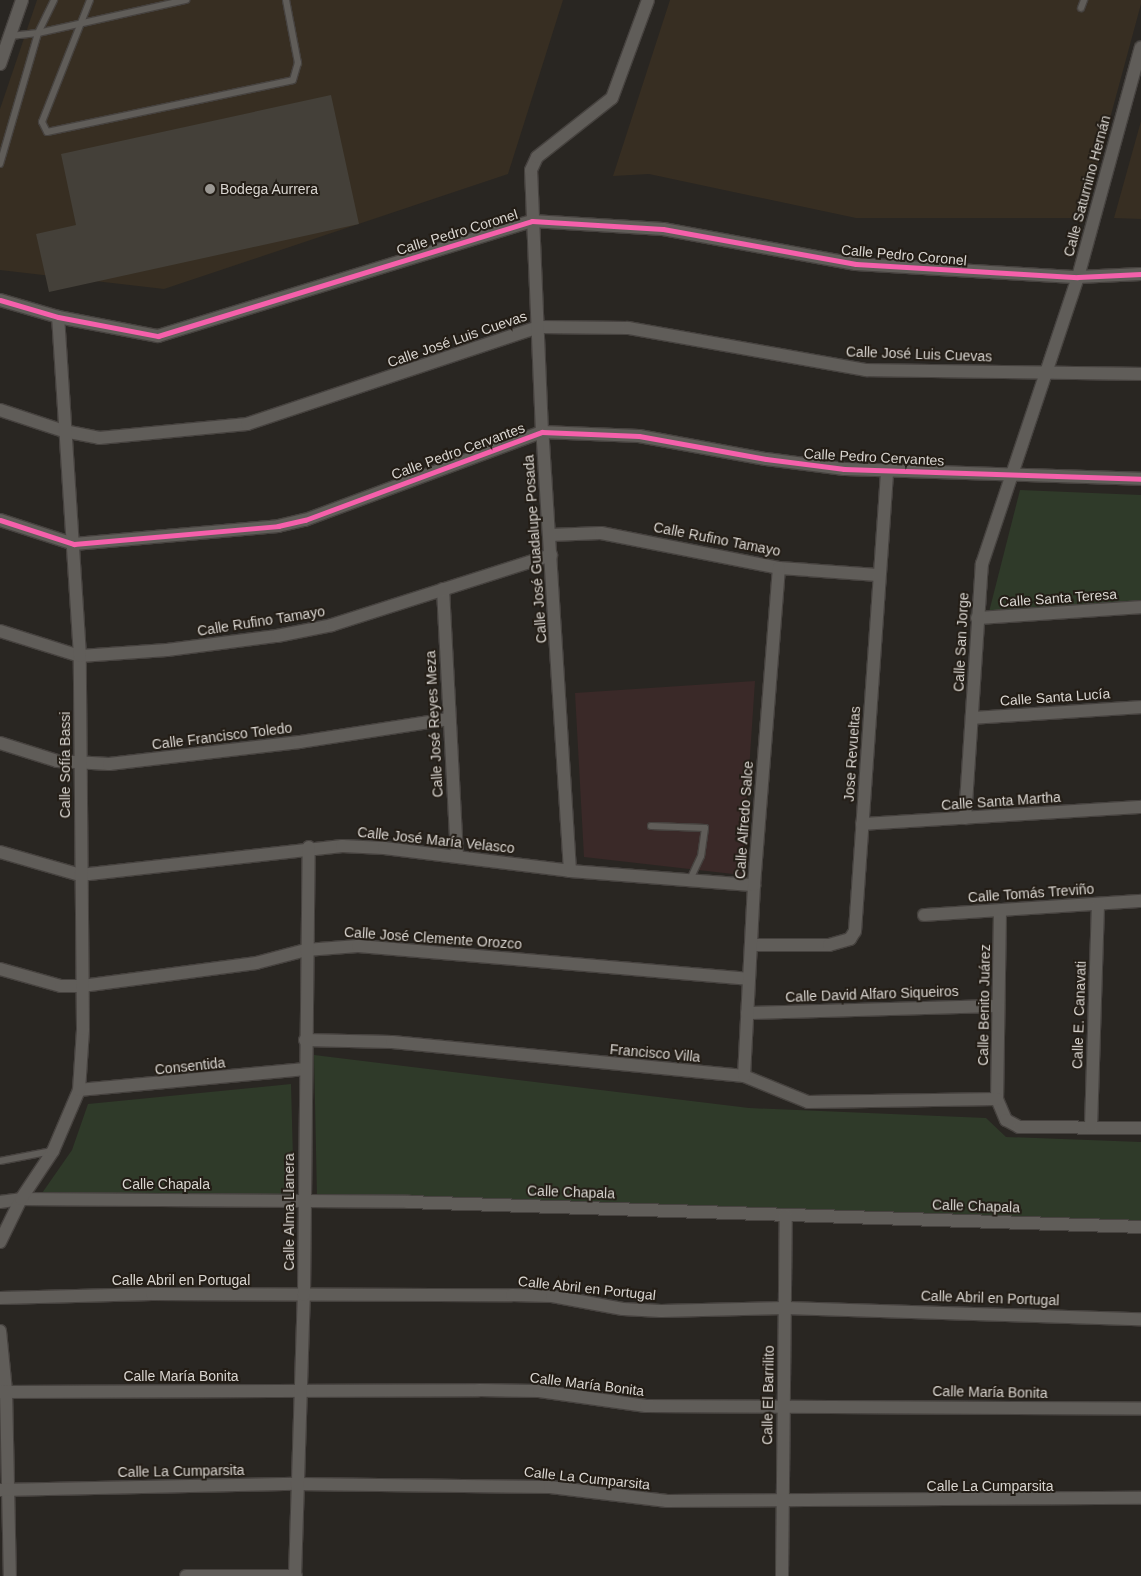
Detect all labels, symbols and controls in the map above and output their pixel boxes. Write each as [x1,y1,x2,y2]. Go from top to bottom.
street label: Calle Saturnino Hernán [1060,114,1114,258]
place label: Bodega Aurrera [220,181,319,197]
marker: Bodega Aurrera [204,183,216,195]
street label: Calle Pedro Coronel [394,206,520,258]
street label: Calle Pedro Coronel [840,241,968,269]
street label: Calle José Luis Cuevas [385,307,529,371]
street label: Calle José Luis Cuevas [846,343,992,365]
street label: Calle Pedro Cervantes [389,419,527,483]
street label: Calle Pedro Cervantes [803,445,945,469]
street label: Calle José Guadalupe Posada [520,454,550,644]
street label: Calle Rufino Tamayo [652,518,782,560]
street label: Calle Santa Teresa [998,585,1118,611]
street label: Calle San Jorge [950,592,972,692]
street label: Calle Rufino Tamayo [196,603,326,639]
street label: Calle José Reyes Meza [422,650,446,798]
street label: Calle Santa Lucía [999,685,1111,709]
street label: Jose Revueltas [840,706,864,802]
street label: Calle Sofía Bassi [57,712,73,818]
street label: Calle Francisco Toledo [151,719,293,753]
street label: Calle Alfredo Salce [731,760,757,880]
street label: Calle Santa Martha [941,788,1061,814]
street label: Calle José María Velasco [357,823,515,857]
street label: Calle Tomás Treviño [967,880,1095,906]
street label: Calle José Clemente Orozco [344,923,522,953]
street label: Calle Benito Juárez [975,944,993,1066]
street label: Calle E. Canavati [1069,961,1089,1069]
street label: Calle David Alfaro Siqueiros [785,983,959,1005]
street label: Francisco Villa [609,1041,701,1065]
street label: Consentida [154,1054,226,1078]
street label: Calle Alma Llanera [281,1153,297,1271]
street label: Calle Chapala [122,1176,210,1192]
street label: Calle Chapala [527,1182,615,1202]
street label: Calle Chapala [932,1196,1020,1216]
street label: Calle Abril en Portugal [111,1272,251,1288]
street label: Calle Abril en Portugal [517,1272,657,1304]
street label: Calle Abril en Portugal [920,1287,1060,1309]
street label: Calle El Barrilito [759,1345,777,1445]
street label: Calle María Bonita [123,1368,239,1384]
street label: Calle María Bonita [529,1369,645,1399]
street label: Calle María Bonita [932,1383,1048,1401]
street label: Calle La Cumparsita [117,1461,245,1481]
street label: Calle La Cumparsita [523,1463,651,1493]
street label: Calle La Cumparsita [927,1478,1053,1494]

